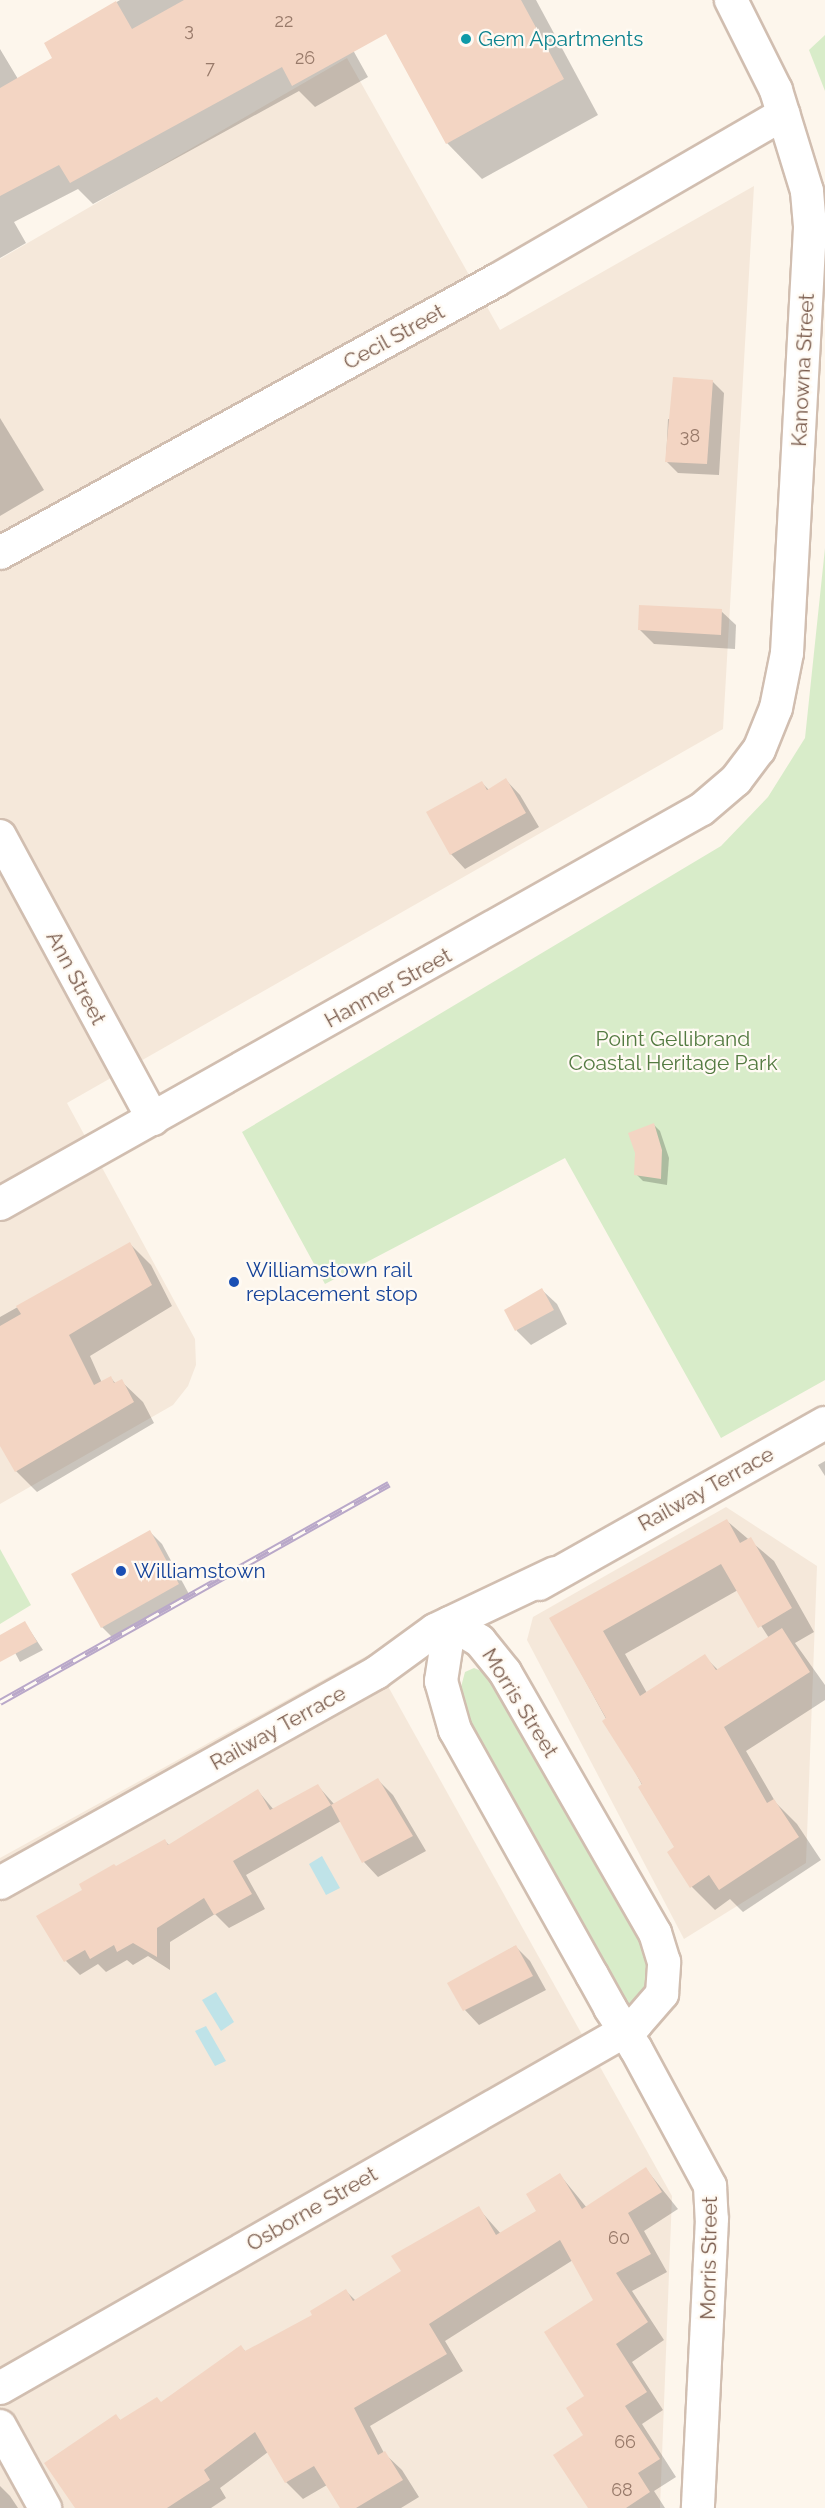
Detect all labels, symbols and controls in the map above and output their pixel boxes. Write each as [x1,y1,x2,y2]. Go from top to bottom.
house number: 22 [275,10,293,32]
house number: 3 [184,19,194,41]
place label: Gem Apartments [478,26,644,52]
marker: Gem Apartments [459,32,473,46]
house number: 26 [295,47,315,69]
house number: 7 [205,57,215,79]
street label: Kanowna Street [786,293,820,447]
street label: Cecil Street [339,299,449,375]
house number: 38 [680,425,700,447]
street label: Ann Street [41,927,111,1029]
street label: Hanmer Street [320,943,456,1033]
park label: Point Gellibrand Coastal Heritage Park [568,1026,778,1076]
place label: Williamstown rail replacement stop [246,1257,418,1307]
marker: Williamstown rail replacement stop [227,1275,241,1289]
street label: Railway Terrace [633,1441,779,1537]
place label: Williamstown [134,1558,266,1584]
marker: Williamstown [112,1562,130,1580]
street label: Morris Street [477,1644,563,1762]
street label: Railway Terrace [205,1680,351,1776]
street label: Osborne Street [242,2161,382,2257]
street label: Morris Street [695,2196,723,2320]
house number: 60 [608,2227,630,2249]
house number: 66 [614,2431,636,2453]
house number: 68 [611,2479,633,2501]

